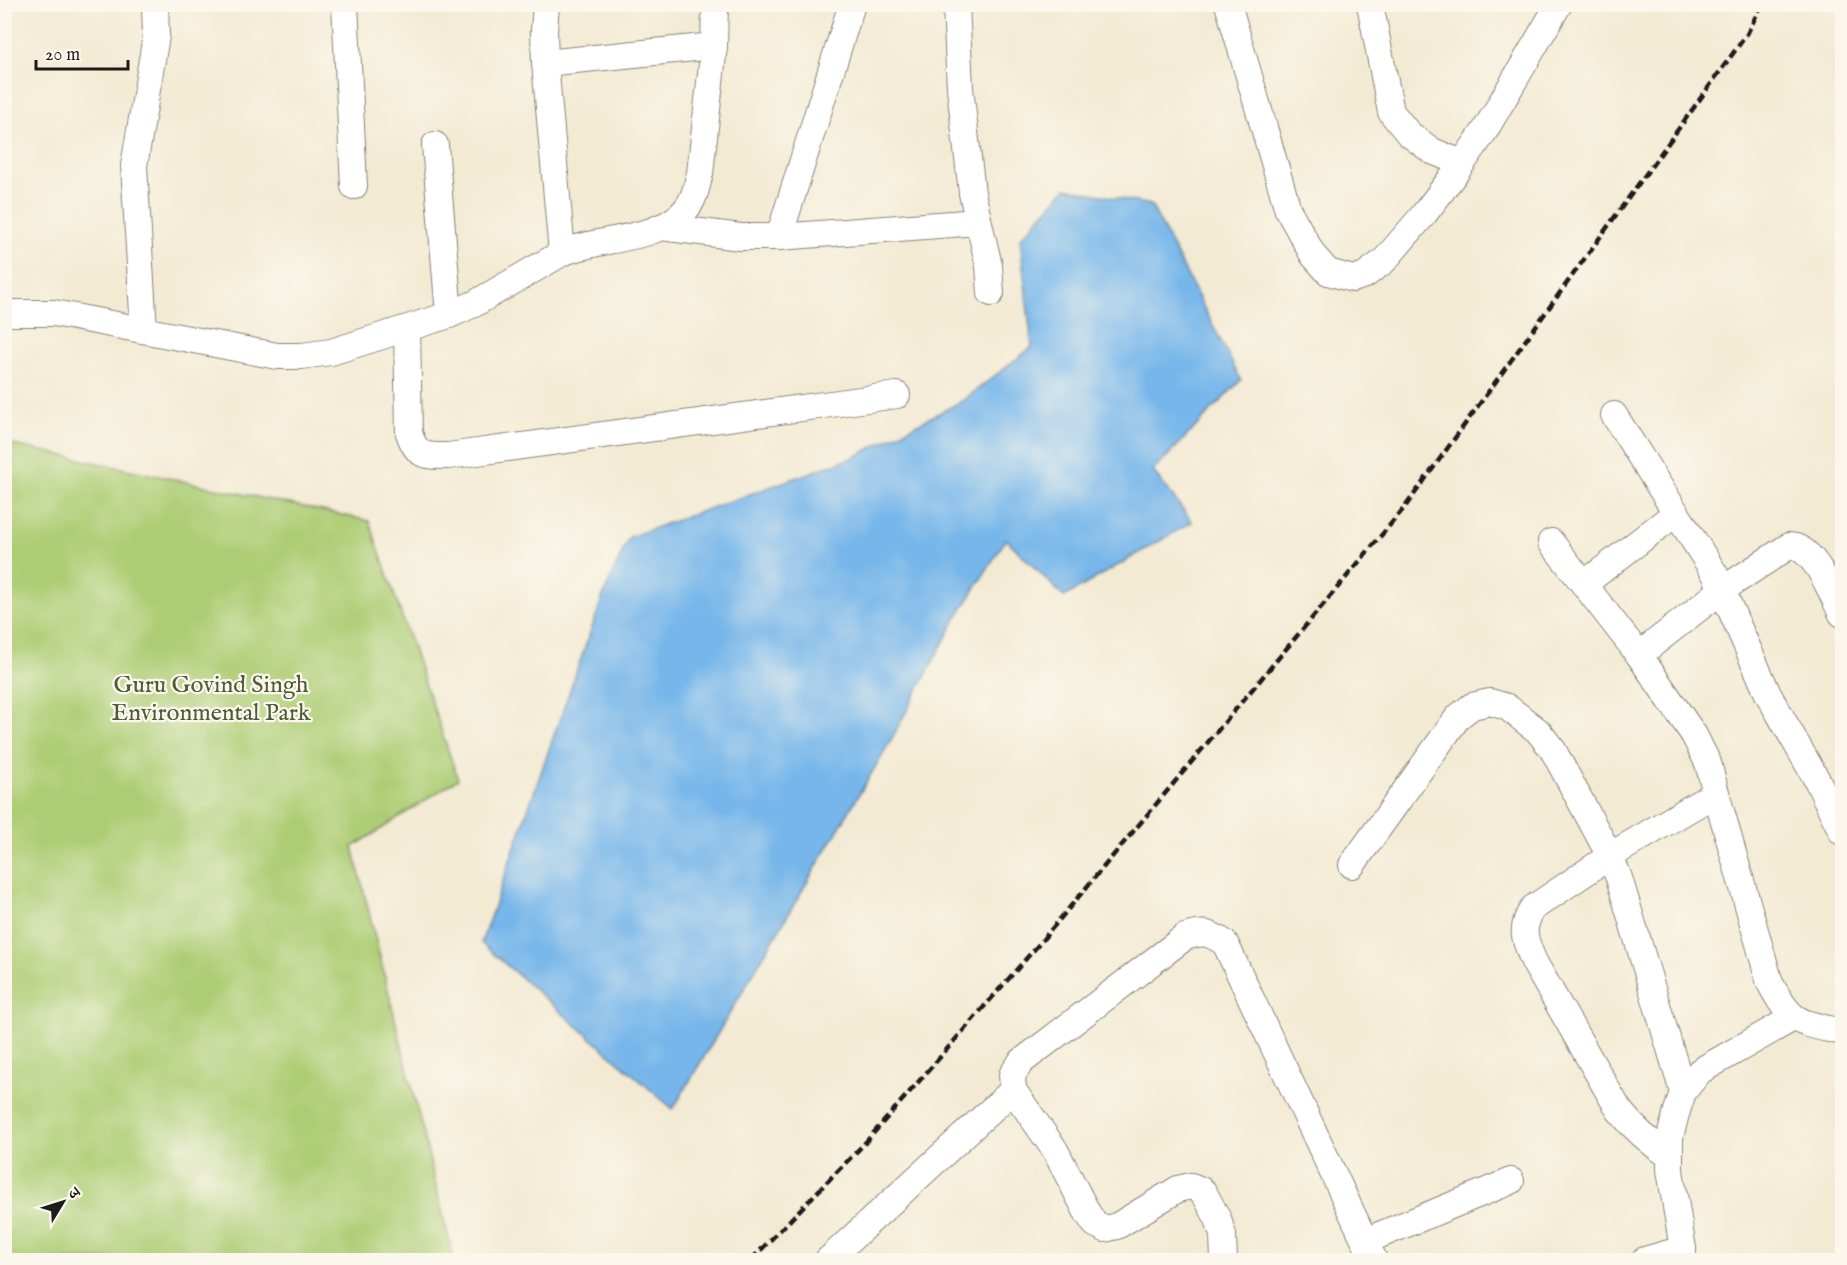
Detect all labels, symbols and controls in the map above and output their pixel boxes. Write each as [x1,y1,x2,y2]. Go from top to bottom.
scale bar [36,33,128,71]
text: 20 m [45,44,80,67]
park label: Guru Govind Singh Environmental Park [112,670,311,729]
north arrow [33,1172,93,1232]
text: उ [62,1184,85,1205]

